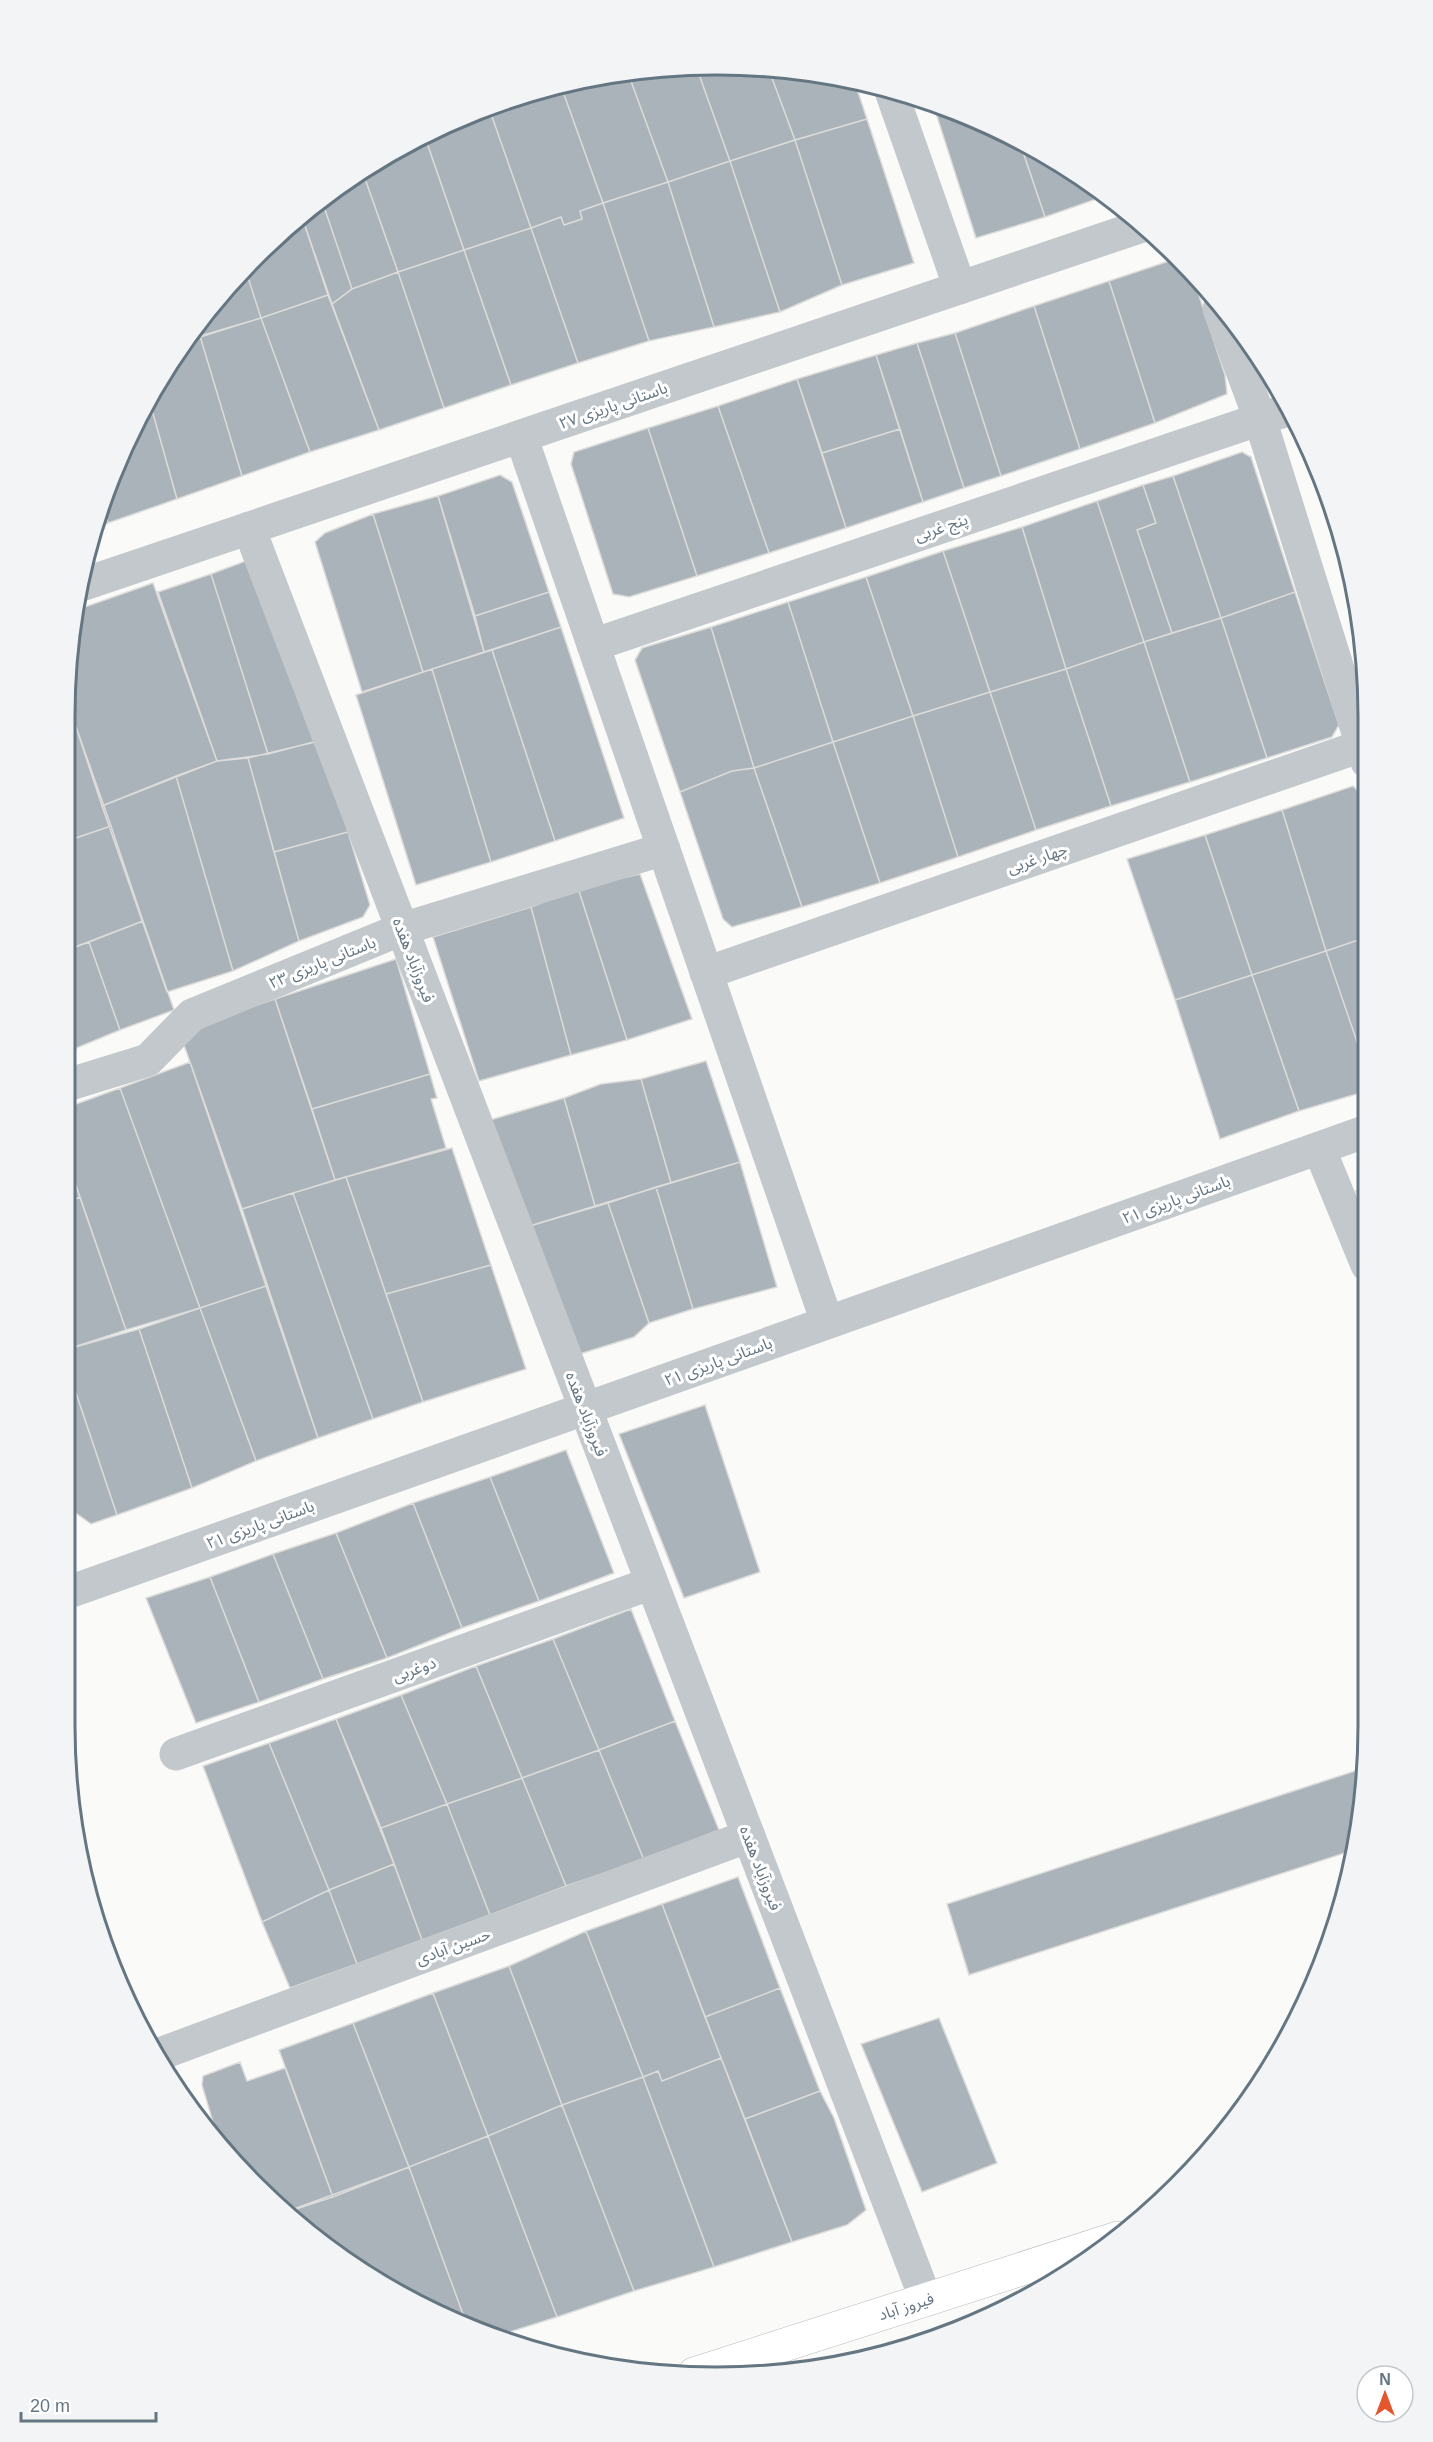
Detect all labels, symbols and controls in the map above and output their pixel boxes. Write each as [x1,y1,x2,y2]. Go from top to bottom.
street label: باستانی پاریزی ۲۷ [557,379,670,434]
street label: پنج غربی [912,510,971,548]
street label: چهار غربی [1005,840,1070,879]
street label: فیروزآباد هفده [389,916,437,1005]
street label: باستانی پاریزی ۲۳ [266,933,379,994]
street label: باستانی پاریزی ۲۱ [1120,1172,1233,1229]
street label: باستانی پاریزی ۲۱ [662,1334,775,1391]
street label: فیروزآباد هفده [562,1370,610,1459]
street label: باستانی پاریزی ۲۱ [204,1497,317,1554]
street label: دوغربی [390,1654,438,1686]
street label: فیروزآباد هفده [736,1824,784,1913]
street label: حسین آبادی [414,1925,493,1969]
street label: فیروز آباد [876,2290,936,2324]
north arrow [1355,2364,1415,2424]
text: N [1379,2371,1391,2388]
scale bar [21,2385,156,2423]
text: 20 m [30,2396,70,2416]

